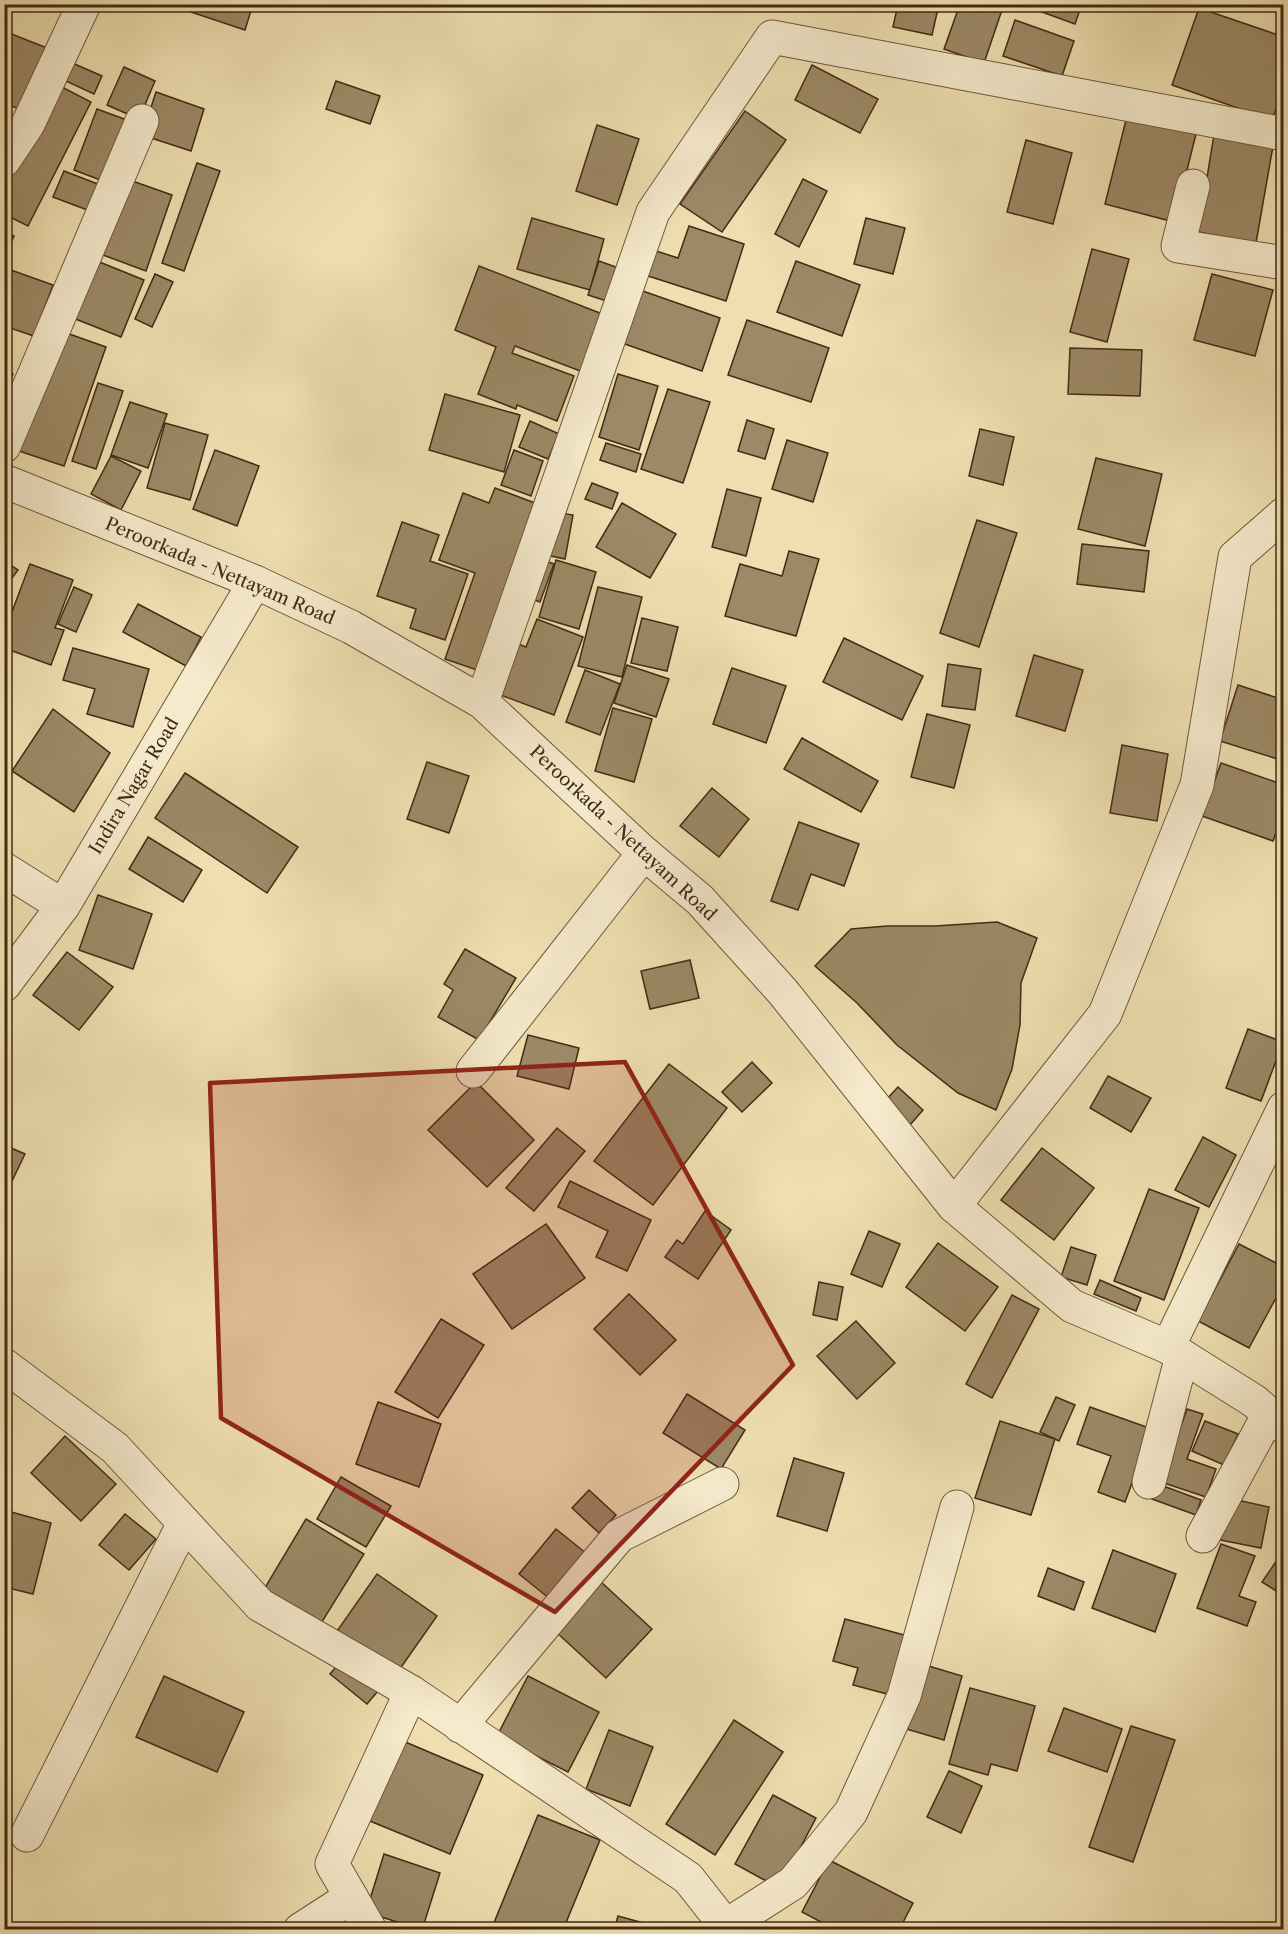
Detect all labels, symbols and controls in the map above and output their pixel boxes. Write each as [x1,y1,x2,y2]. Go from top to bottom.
street label: Peroorkada - Nettayam Road [102,513,338,629]
street label: Indira Nagar Road [85,714,183,858]
street label: Peroorkada - Nettayam Road [525,741,721,925]

